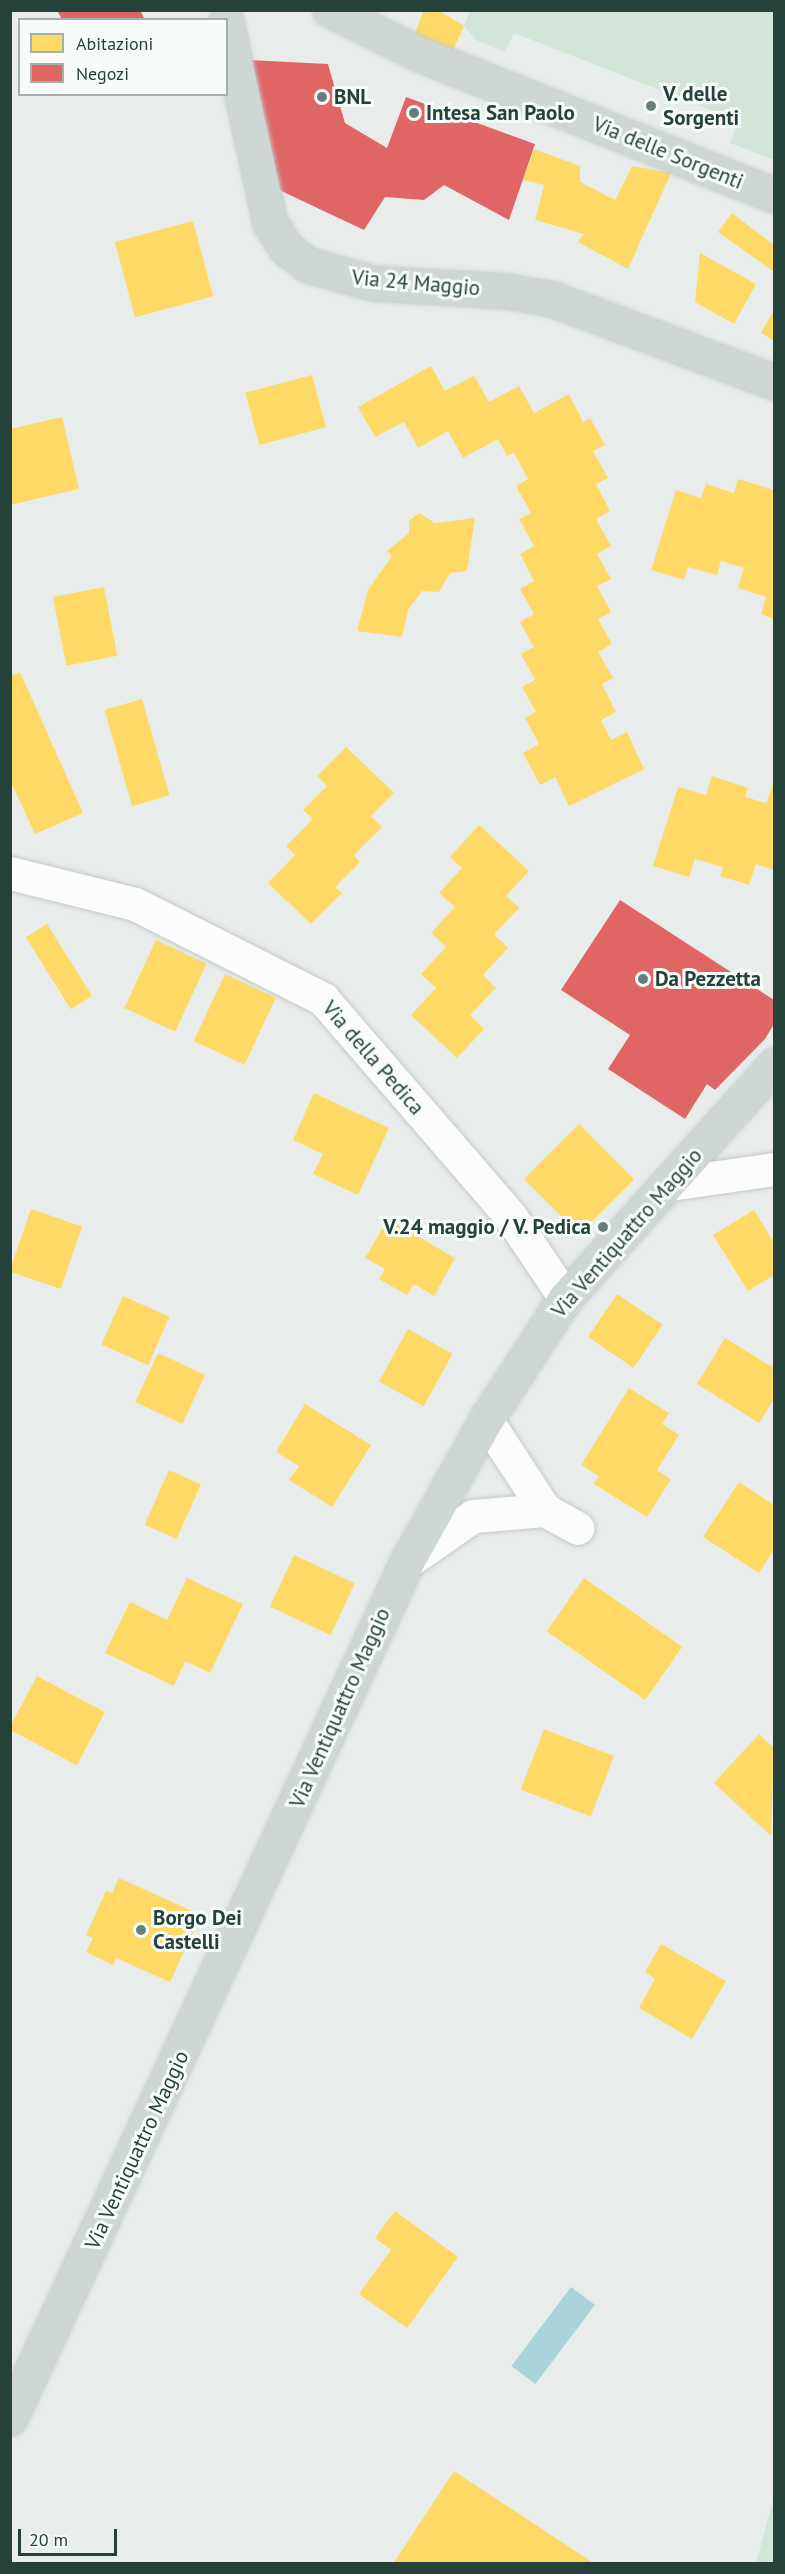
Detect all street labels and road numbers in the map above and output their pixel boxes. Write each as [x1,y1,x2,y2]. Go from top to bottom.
street label: Via delle Sorgenti [589,111,747,195]
street label: Via 24 Maggio [351,265,481,301]
street label: Via della Pedica [317,996,429,1120]
street label: Via Ventiquattro Maggio [546,1143,708,1323]
street label: Via Ventiquattro Maggio [284,1604,396,1812]
street label: Via Ventiquattro Maggio [80,2046,194,2254]

